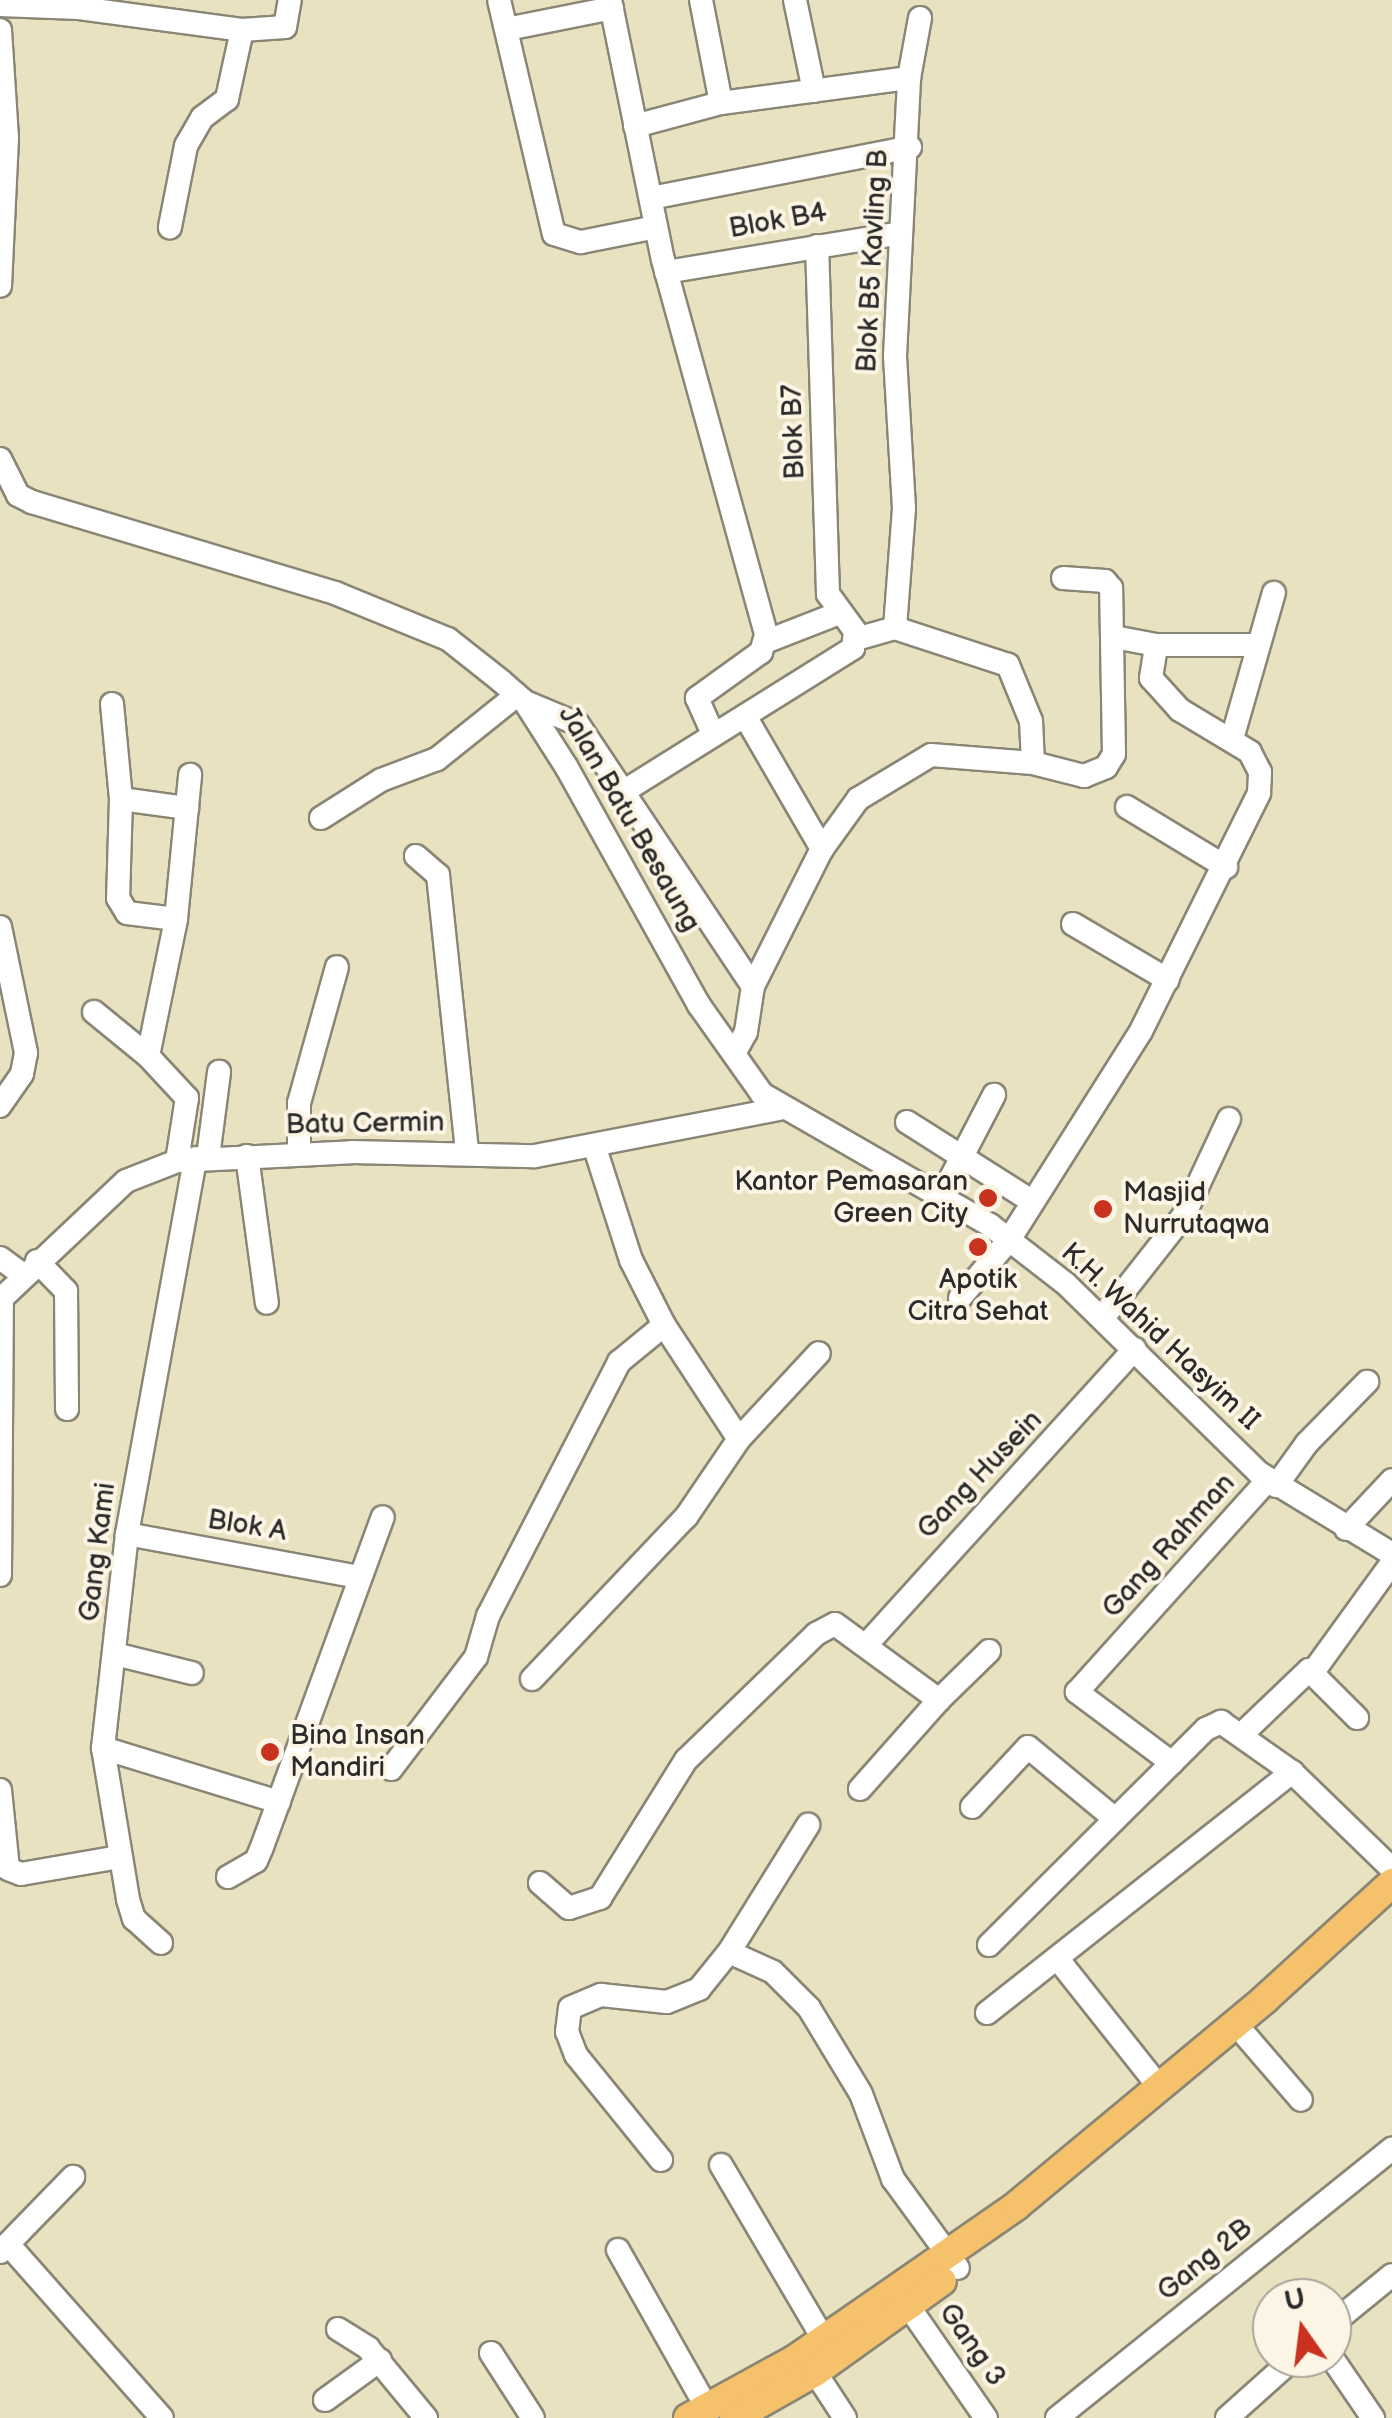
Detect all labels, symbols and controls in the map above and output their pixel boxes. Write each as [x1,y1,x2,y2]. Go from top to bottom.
street label: Blok B5 Kavling B [850,148,896,374]
street label: Blok B4 [726,196,830,246]
street label: Blok B7 [776,384,812,480]
street label: Jalan Batu Besaung [551,700,707,938]
street label: Batu Cermin [285,1106,445,1142]
place label: Kantor Pemasaran Green City [734,1165,968,1231]
place label: Masjid Nurrutaqwa [1123,1176,1270,1242]
marker: Kantor Pemasaran Green City [977,1187,999,1209]
marker: Masjid Nurrutaqwa [1092,1198,1114,1220]
marker: Apotik Citra Sehat [967,1236,989,1258]
street label: K.H. Wahid Hasyim II [1053,1236,1267,1438]
place label: Apotik Citra Sehat [907,1263,1049,1329]
street label: Gang Husein [911,1404,1049,1546]
street label: Gang Rahman [1095,1467,1243,1625]
street label: Gang Kami [73,1481,123,1623]
street label: Blok A [205,1503,289,1549]
place label: Bina Insan Mandiri [290,1719,425,1785]
marker: Bina Insan Mandiri [259,1741,281,1763]
street label: Gang 2B [1151,2212,1259,2308]
north arrow [1252,2278,1352,2378]
text: U [1281,2282,1309,2319]
street label: Gang 3 [931,2297,1013,2393]

